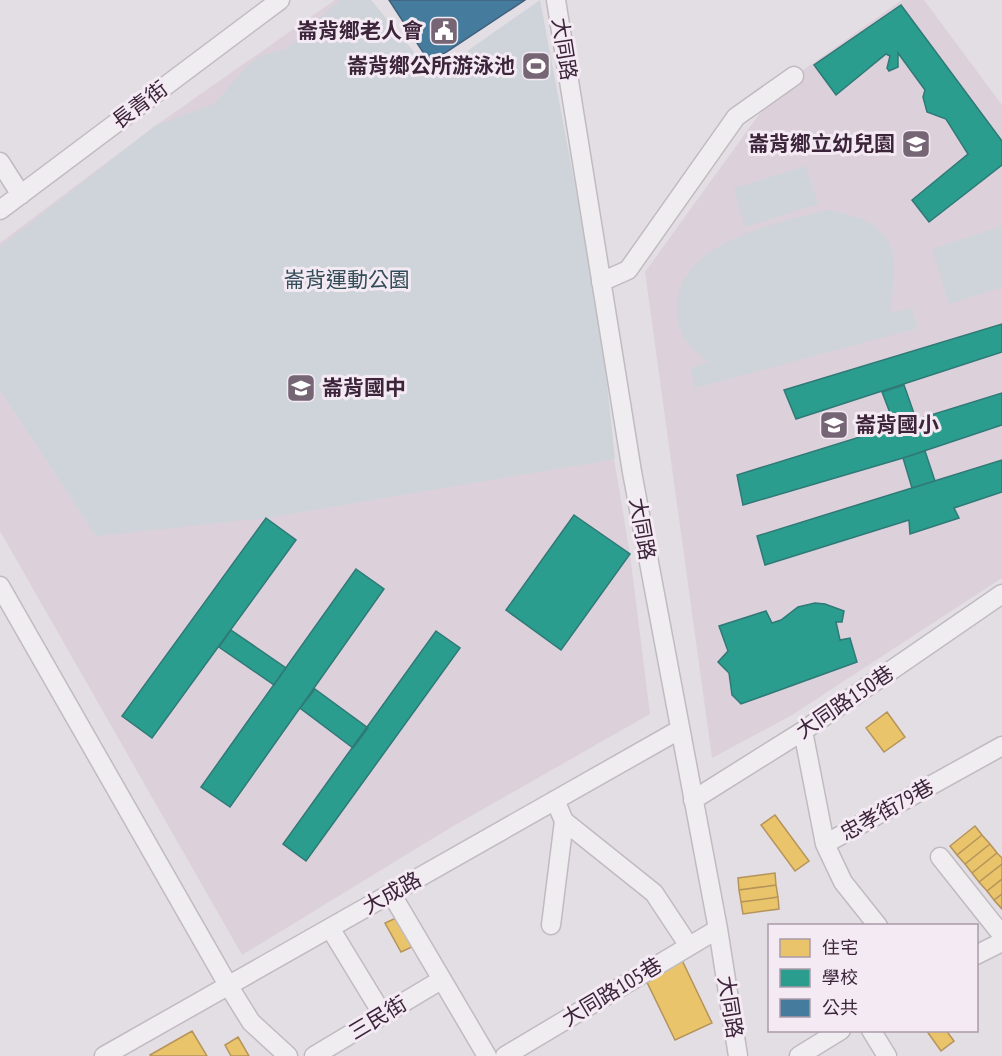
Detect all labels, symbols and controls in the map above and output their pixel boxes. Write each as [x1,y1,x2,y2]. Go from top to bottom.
public building icon: 崙背鄉老人會 [428,15,460,47]
street label: 大同路 [546,16,583,82]
place label: 崙背鄉老人會 [297,17,423,44]
sports icon: 崙背鄉公所游泳池 [520,50,552,82]
place label: 崙背鄉公所游泳池 [347,52,515,79]
street label: 長青街 [106,75,173,134]
school or university icon: 崙背鄉立幼兒園 [900,128,932,160]
place label: 崙背鄉立幼兒園 [748,130,895,157]
park label: 崙背運動公園 [284,266,410,293]
school or university icon: 崙背國中 [285,372,317,404]
place label: 崙背國中 [322,374,406,401]
school or university icon: 崙背國小 [818,409,850,441]
place label: 崙背國小 [855,411,939,438]
street label: 大同路 [624,496,661,562]
street label: 大同路150巷 [791,659,899,744]
street label: 忠孝街79巷 [835,773,938,846]
street label: 大成路 [358,865,426,920]
legend [768,924,978,1032]
text: 住宅 [822,936,858,959]
street label: 大同路105巷 [557,951,667,1032]
text: 學校 [822,966,858,989]
street label: 大同路 [712,974,749,1040]
street label: 三民街 [344,990,412,1045]
text: 公共 [822,996,858,1019]

